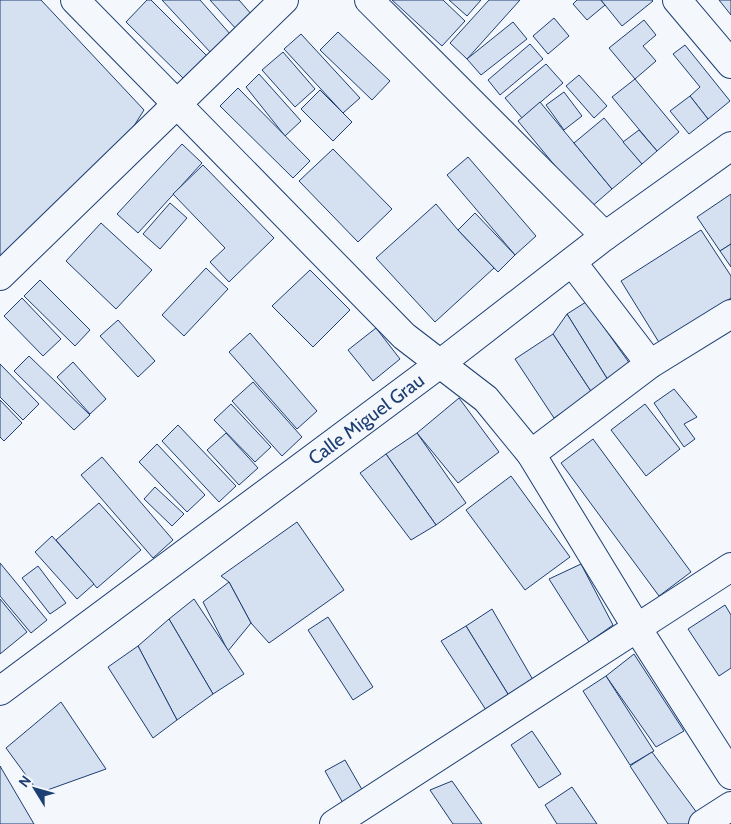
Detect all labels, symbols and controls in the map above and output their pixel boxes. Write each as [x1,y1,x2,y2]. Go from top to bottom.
street label: Calle Miguel Grau [303,368,428,469]
north arrow [10,764,60,814]
text: N [14,772,35,791]

